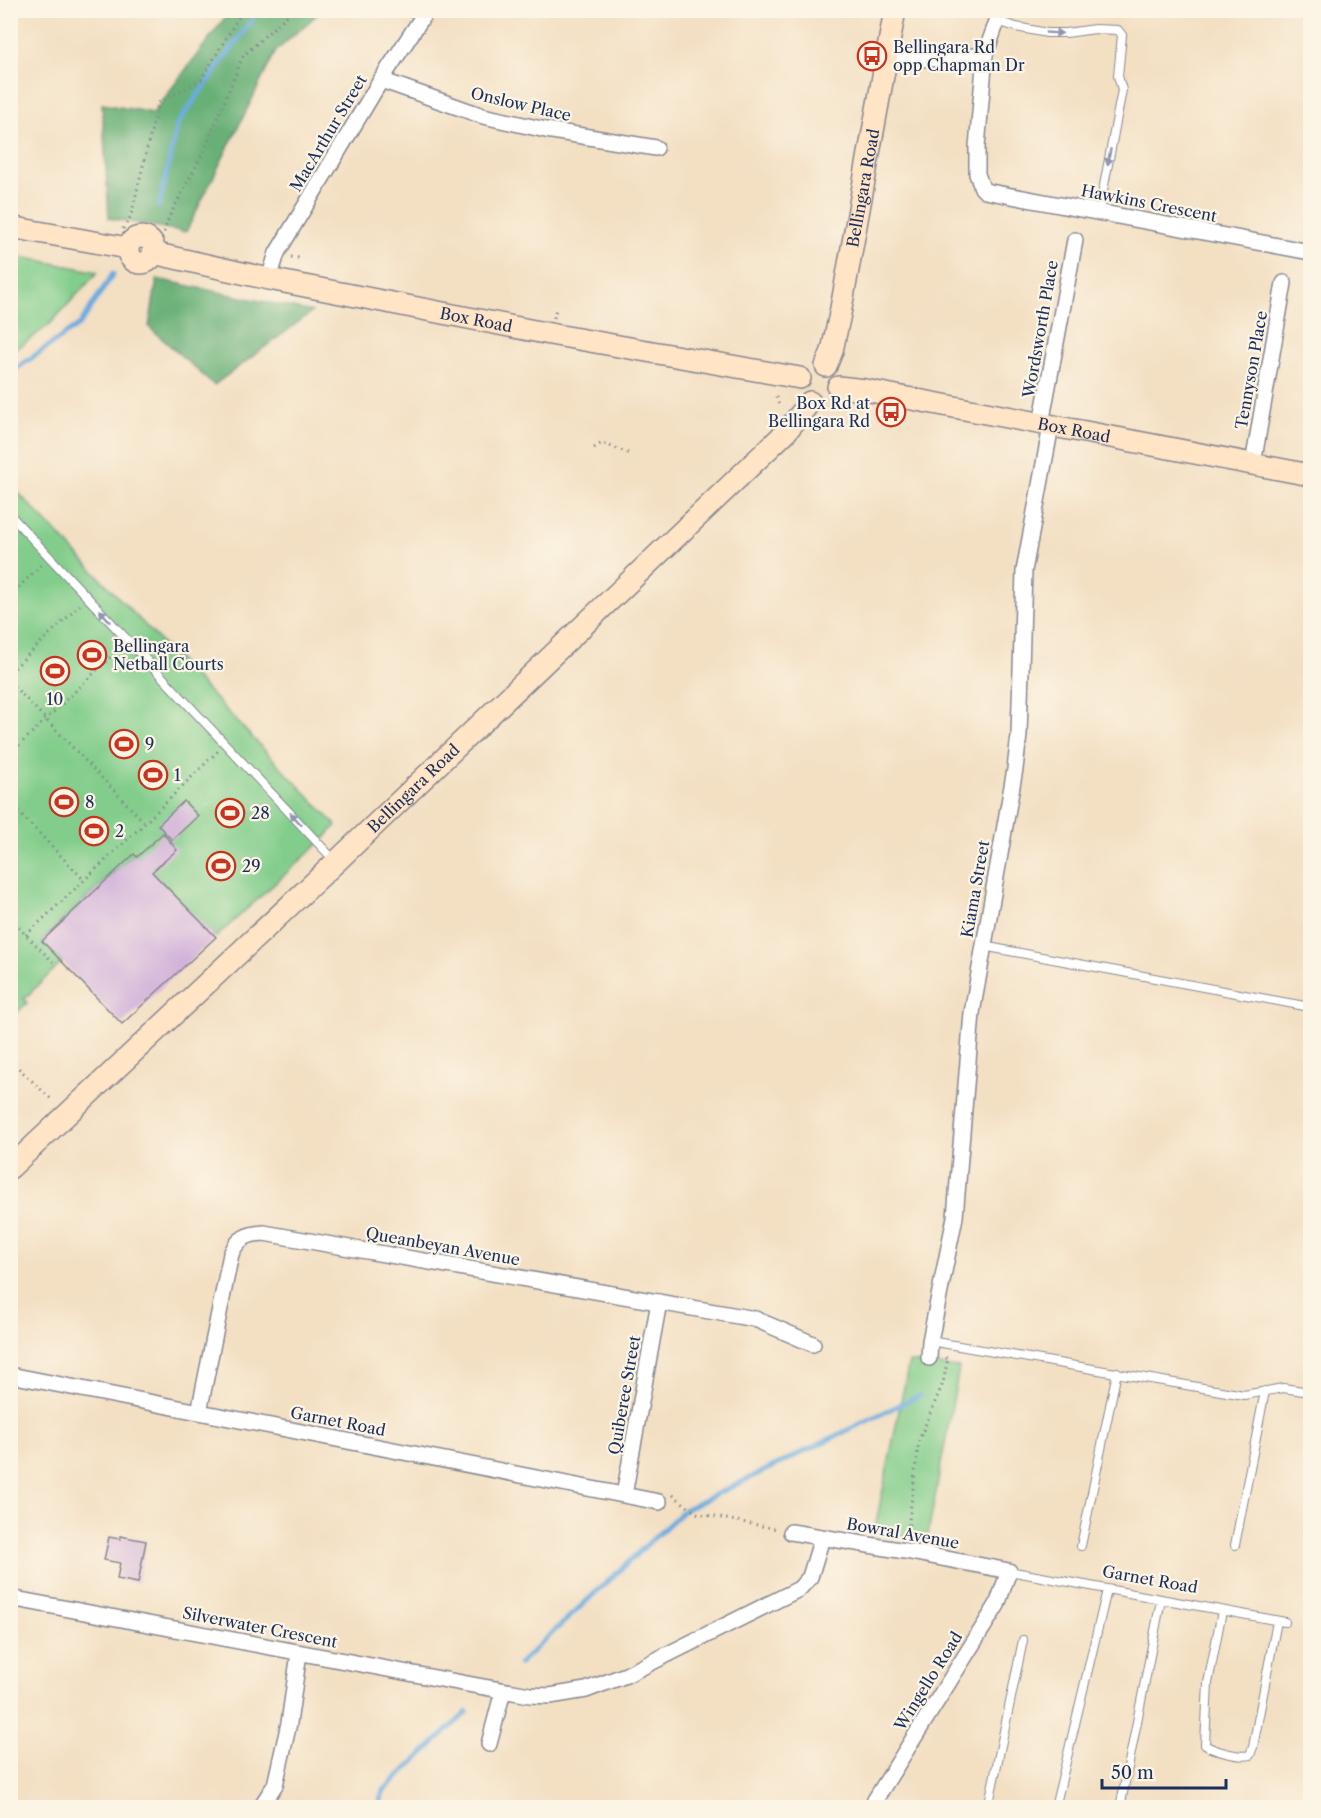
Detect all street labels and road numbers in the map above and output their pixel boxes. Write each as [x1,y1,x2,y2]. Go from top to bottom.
street label: MacArthur Street [285,71,371,195]
street label: Onslow Place [469,83,573,125]
street label: Bellingara Road [842,127,883,249]
street label: Hawkins Crescent [1079,180,1219,226]
street label: Wordsworth Place [1018,259,1062,400]
street label: Box Road [438,303,514,336]
street label: Tennyson Place [1231,309,1271,431]
street label: Box Road [1036,413,1112,447]
street label: Bellingara Road [363,739,464,837]
street label: Kiama Street [957,838,993,939]
street label: Queanbeyan Avenue [364,1223,522,1269]
street label: Quiberee Street [604,1333,644,1456]
street label: Garnet Road [289,1402,388,1440]
street label: Bowral Avenue [845,1513,961,1553]
street label: Garnet Road [1101,1561,1200,1597]
street label: Silverwater Crescent [181,1602,339,1652]
street label: Wingello Road [889,1628,967,1735]

